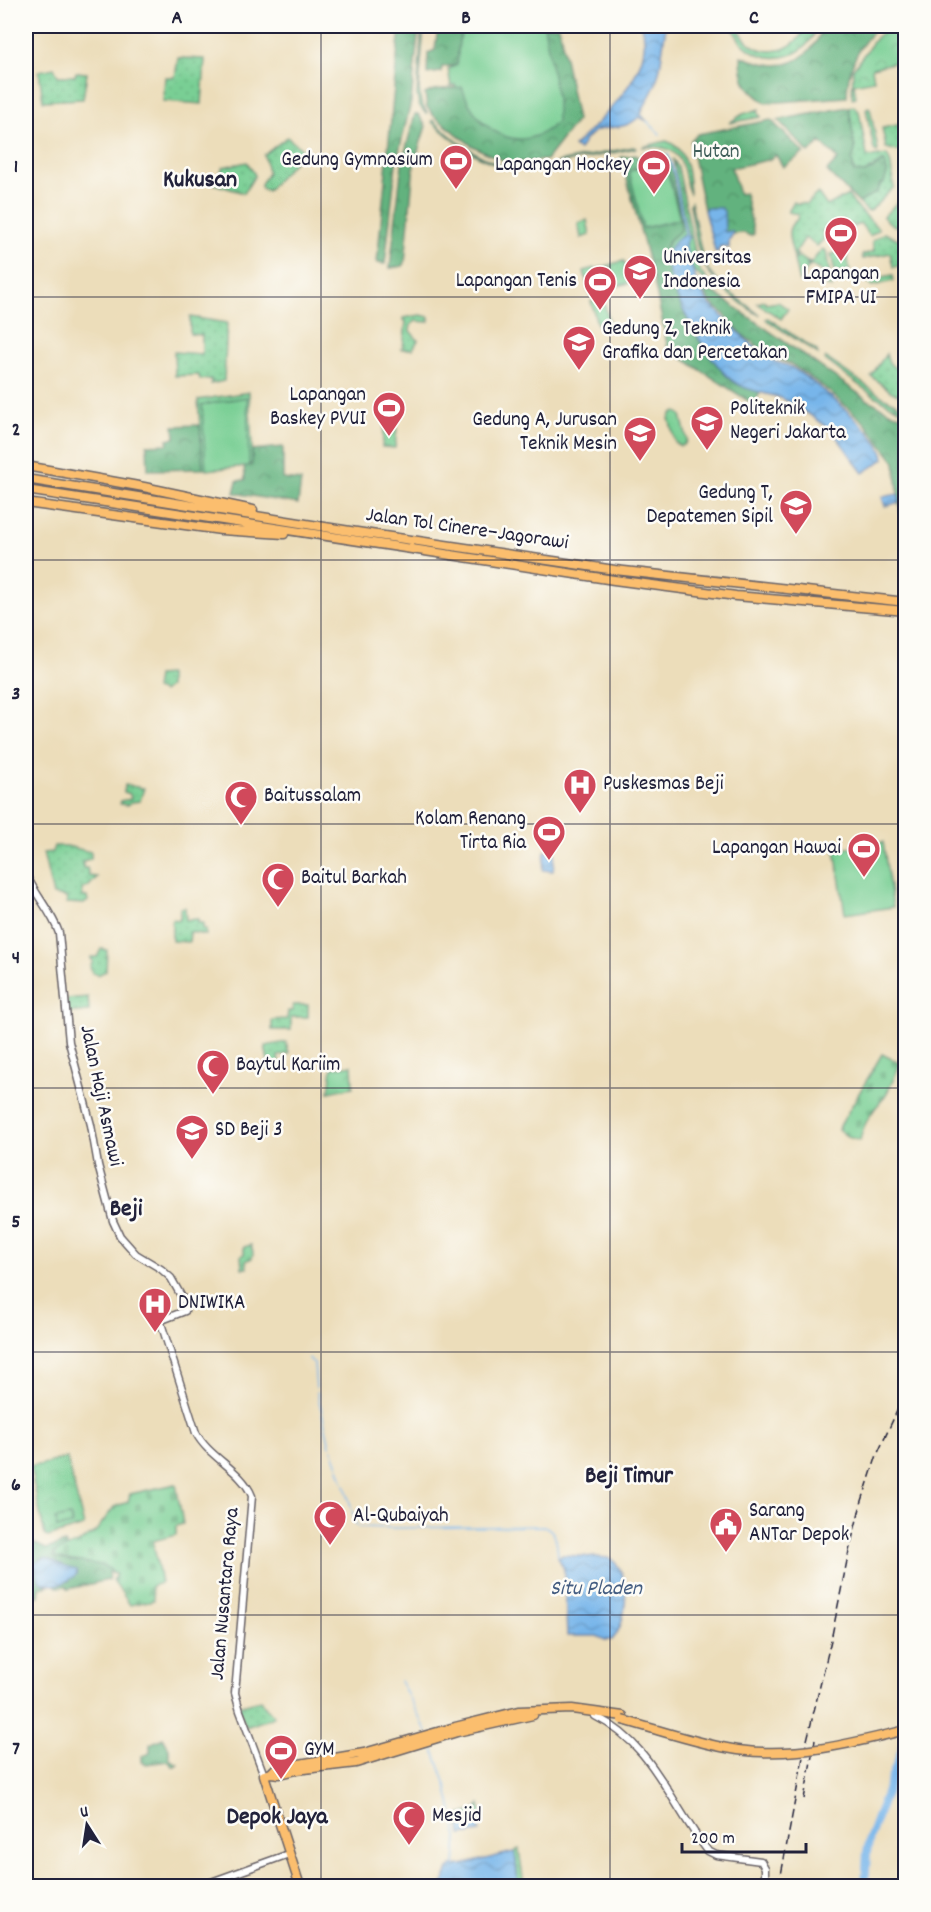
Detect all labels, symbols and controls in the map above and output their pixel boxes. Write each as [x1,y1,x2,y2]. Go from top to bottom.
text: A [172,5,183,33]
text: B [461,5,471,33]
text: C [749,5,759,33]
park label: Hutan [692,138,740,168]
sports icon: Gedung Gymnasium [438,143,474,190]
place label: Gedung Gymnasium [281,146,433,176]
sports icon: Lapangan Hockey [636,148,672,195]
place label: Lapangan Hockey [495,151,631,181]
text: 1 [14,154,18,182]
district label: Kukusan [163,164,237,198]
sports icon: Lapangan FMIPA UI [823,215,859,262]
place label: Universitas Indonesia [663,244,752,298]
school or university icon: Universitas Indonesia [622,253,658,300]
place label: Lapangan FMIPA UI [803,260,879,314]
sports icon: Lapangan Tenis [582,264,618,311]
place label: Lapangan Tenis [456,267,577,297]
place label: Gedung Z, Teknik Grafika dan Percetakan [602,315,787,369]
school or university icon: Gedung Z, Teknik Grafika dan Percetakan [561,324,597,371]
place label: Lapangan Baskey PVUI [270,381,366,435]
sports icon: Lapangan Baskey PVUI [371,390,407,437]
place label: Politeknik Negeri Jakarta [730,395,847,449]
school or university icon: Politeknik Negeri Jakarta [689,404,725,451]
place label: Gedung A, Jurusan Teknik Mesin [472,406,617,460]
school or university icon: Gedung A, Jurusan Teknik Mesin [622,415,658,462]
text: 2 [12,417,20,445]
place label: Gedung T, Depatemen Sipil [647,479,773,533]
school or university icon: Gedung T, Depatemen Sipil [778,488,814,535]
street label: Jalan Tol Cinere–Jagorawi [364,501,570,559]
text: 3 [12,681,20,709]
hospital icon: Puskesmas Beji [562,767,598,814]
place label: Puskesmas Beji [603,770,724,800]
mosque icon: Baitussalam [223,779,259,826]
place label: Baitussalam [264,782,361,812]
place label: Kolam Renang Tirta Ria [415,805,527,859]
sports icon: Kolam Renang Tirta Ria [531,814,567,861]
sports icon: Lapangan Hawai [846,831,882,878]
place label: Lapangan Hawai [712,834,841,864]
mosque icon: Baitul Barkah [260,861,296,908]
place label: Baitul Barkah [301,864,407,894]
text: 4 [12,945,20,973]
street label: Jalan Haji Asmawi [70,1023,130,1169]
mosque icon: Baytul Kariim [195,1048,231,1095]
place label: Baytul Kariim [236,1051,340,1081]
school or university icon: SD Beji 3 [174,1113,210,1160]
place label: SD Beji 3 [215,1116,283,1146]
district label: Beji [110,1193,143,1227]
text: 5 [11,1209,21,1237]
hospital icon: DNIWIKA [137,1286,173,1333]
place label: DNIWIKA [178,1289,245,1319]
district label: Beji Timur [585,1460,674,1494]
text: 6 [11,1472,21,1500]
place label: Sarang ANTar Depok [749,1497,849,1551]
mosque icon: Al-Qubaiyah [312,1499,348,1546]
place label: Al-Qubaiyah [353,1502,449,1532]
street label: Jalan Nusantara Raya [204,1505,249,1682]
public building icon: Sarang ANTar Depok [708,1506,744,1553]
water label: Situ Pladen [550,1574,643,1605]
sports icon: GYM [263,1733,299,1780]
text: 7 [12,1736,20,1764]
place label: GYM [304,1736,335,1766]
north arrow [57,1795,117,1855]
mosque icon: Mesjid [391,1799,427,1846]
text: U [78,1801,91,1825]
district label: Depok Jaya [227,1801,328,1835]
place label: Mesjid [432,1802,482,1832]
scale bar [682,1816,806,1854]
text: 200 m [691,1827,735,1852]

